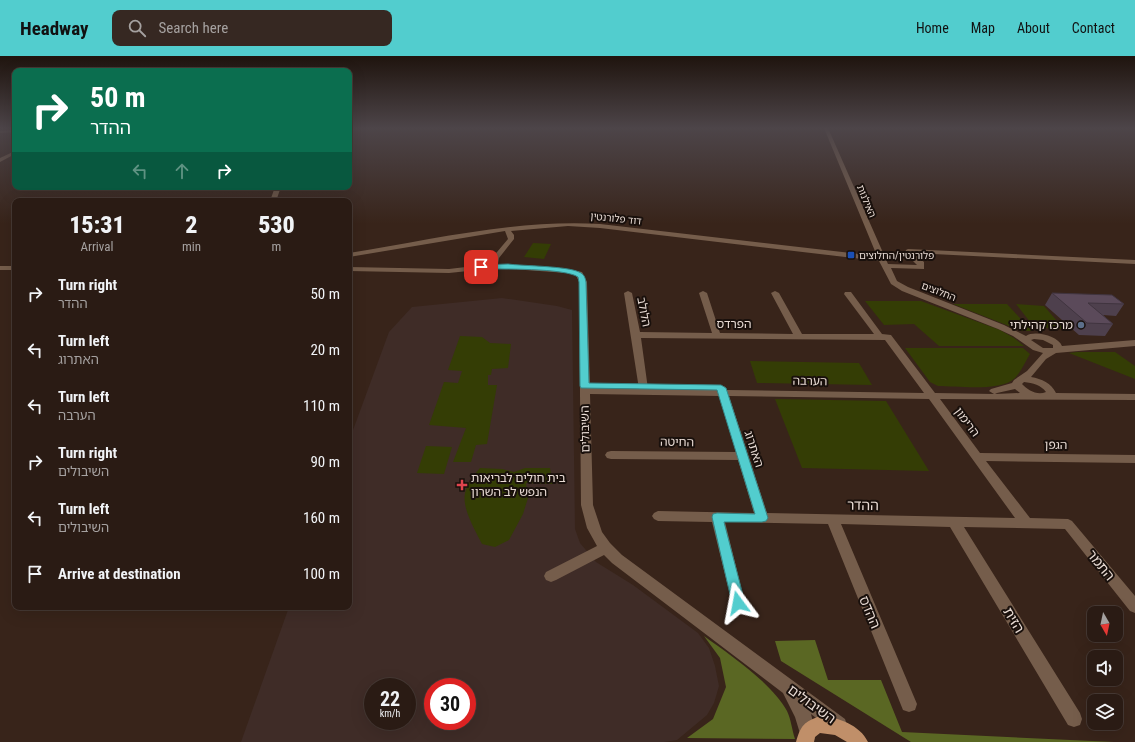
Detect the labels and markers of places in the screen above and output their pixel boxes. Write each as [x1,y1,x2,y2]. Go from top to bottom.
pin [464,250,498,284]
marker: פלורנטין/החלוצים [846,250,856,260]
place label: פלורנטין/החלוצים [859,250,934,261]
place label: מרכז קהילתי [1010,318,1073,332]
marker: מרכז קהילתי [1076,320,1086,330]
place label: בית חולים לבריאות הנפש לב השרון [471,471,566,499]
marker: בית חולים לבריאות הנפש לב השרון [456,479,468,491]

